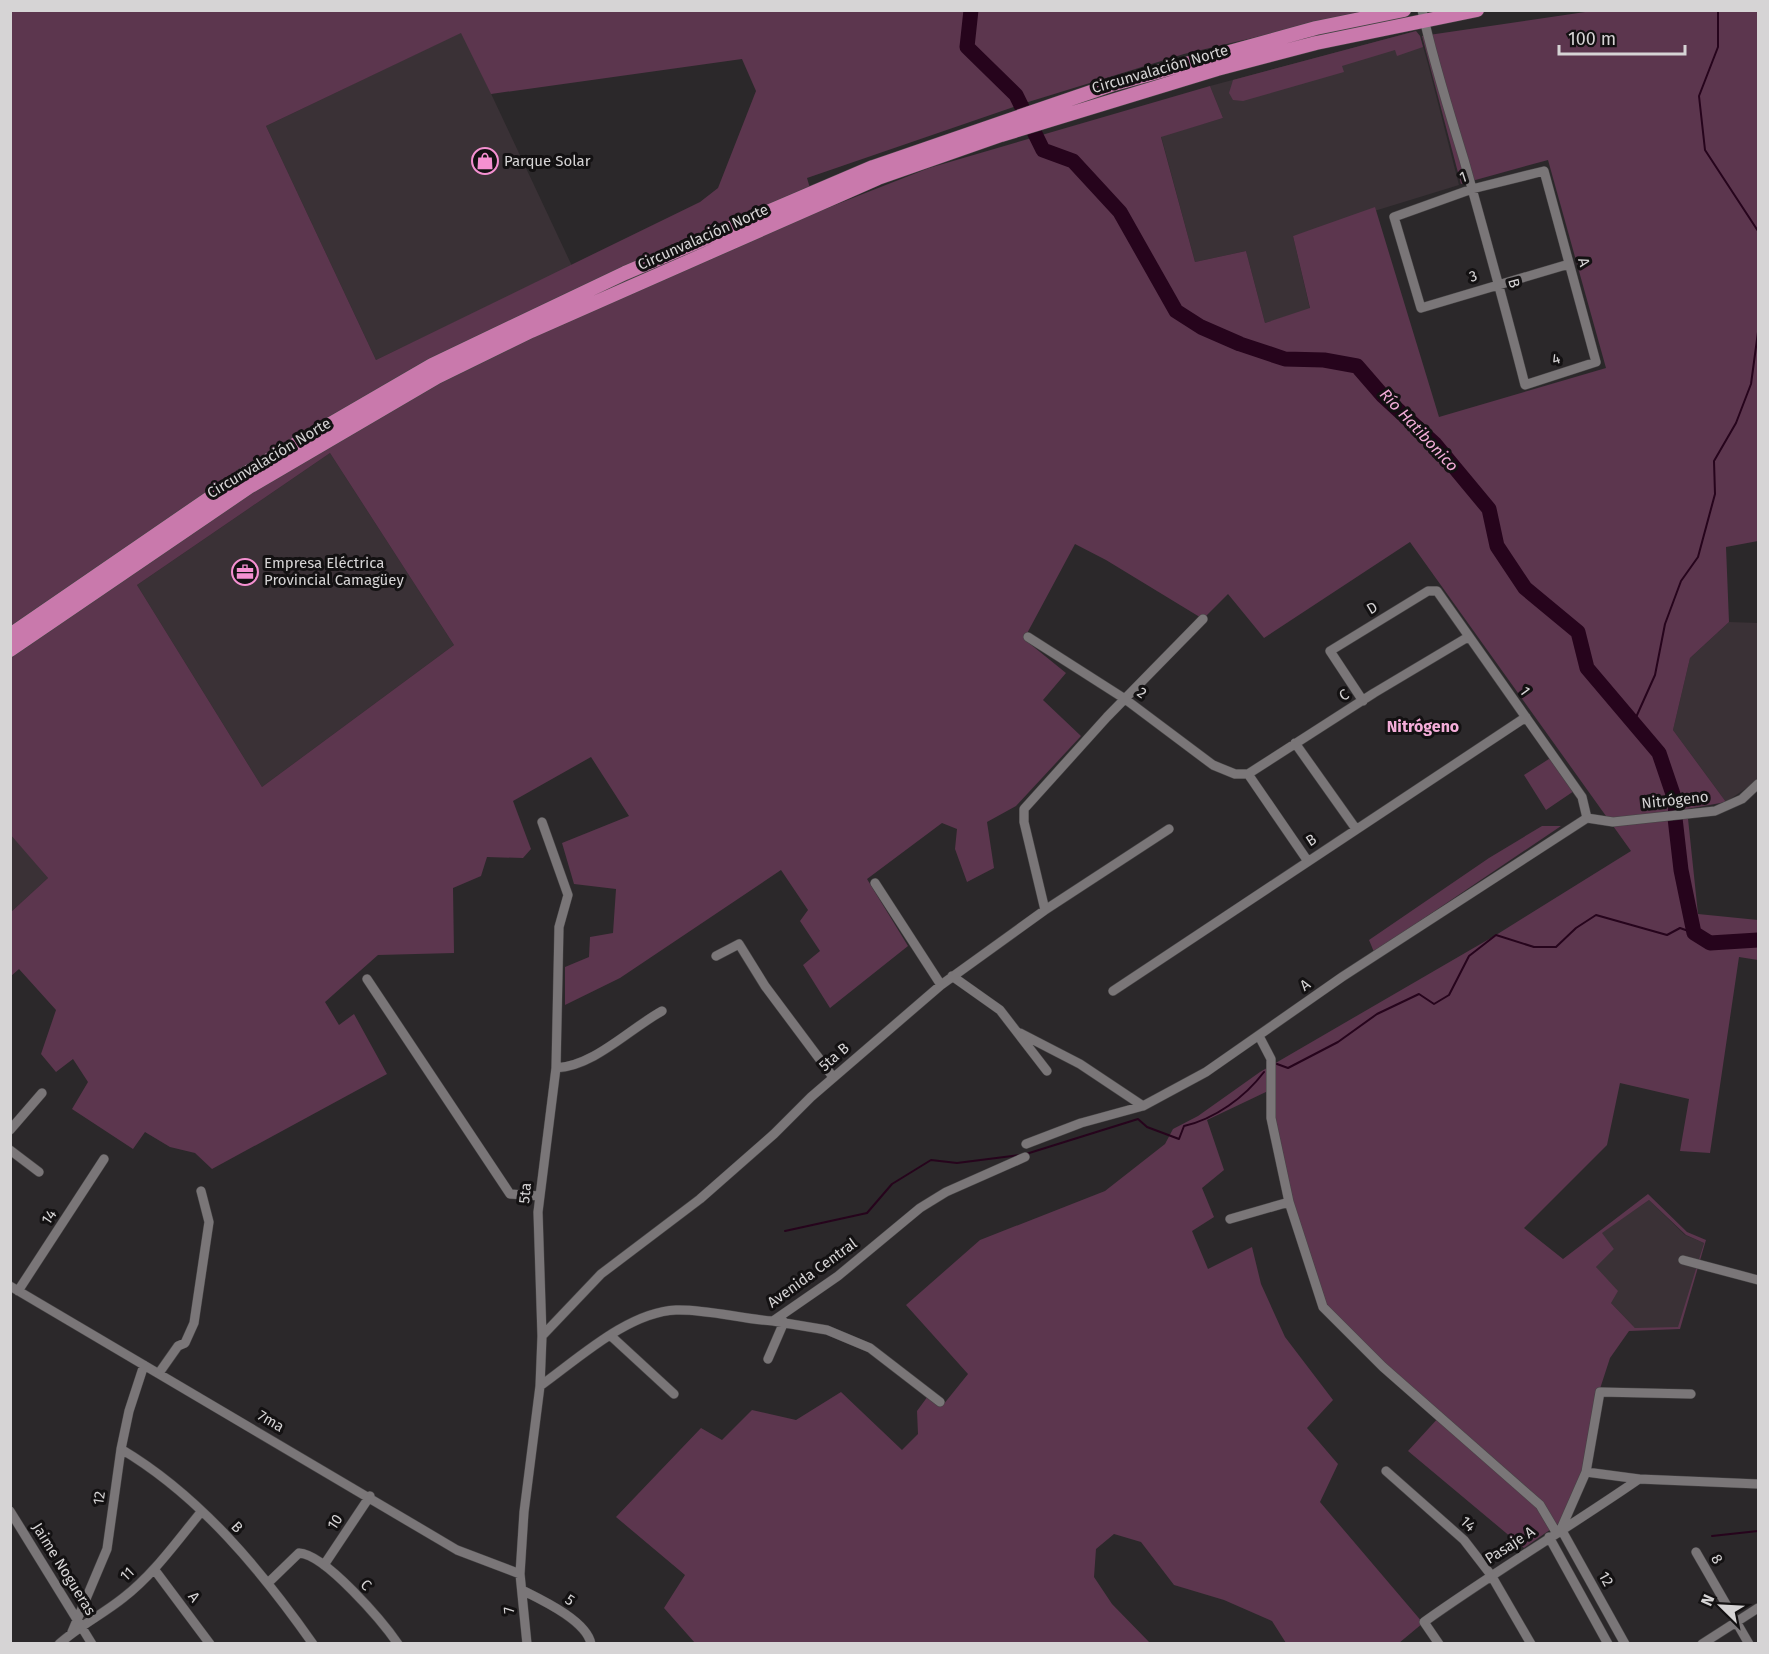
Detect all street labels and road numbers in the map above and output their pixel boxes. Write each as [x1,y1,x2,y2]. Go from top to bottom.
street label: Circunvalación Norte [1090,41,1230,97]
street label: 1 [1457,167,1469,187]
street label: Circunvalación Norte [635,200,771,274]
street label: A [1574,256,1594,269]
street label: 3 [1467,266,1479,286]
street label: B [1504,276,1524,290]
street label: 4 [1549,349,1563,369]
street label: Circunvalación Norte [204,414,334,502]
street label: D [1363,598,1381,618]
street label: 1 [1516,683,1534,699]
street label: 2 [1134,684,1150,702]
street label: C [1336,685,1353,705]
street label: Nitrógeno [1641,788,1709,812]
street label: B [1302,830,1320,850]
street label: A [1296,975,1314,995]
street label: 5ta B [815,1039,853,1075]
street label: 5ta [515,1182,535,1204]
street label: 14 [37,1206,61,1228]
street label: Avenida Central [764,1234,861,1312]
street label: 7ma [255,1406,287,1436]
street label: 12 [89,1490,109,1506]
street label: 10 [323,1511,347,1533]
street label: 14 [1457,1512,1479,1536]
street label: B [227,1517,247,1537]
street label: Jaime Nogueras [28,1519,100,1619]
street label: Pasaje A [1482,1522,1539,1568]
street label: 8 [1707,1551,1727,1567]
street label: 11 [116,1563,138,1585]
street label: 12 [1595,1569,1617,1589]
street label: C [357,1576,376,1595]
street label: A [184,1588,204,1606]
street label: 5 [562,1590,578,1610]
street label: 7 [500,1606,518,1614]

